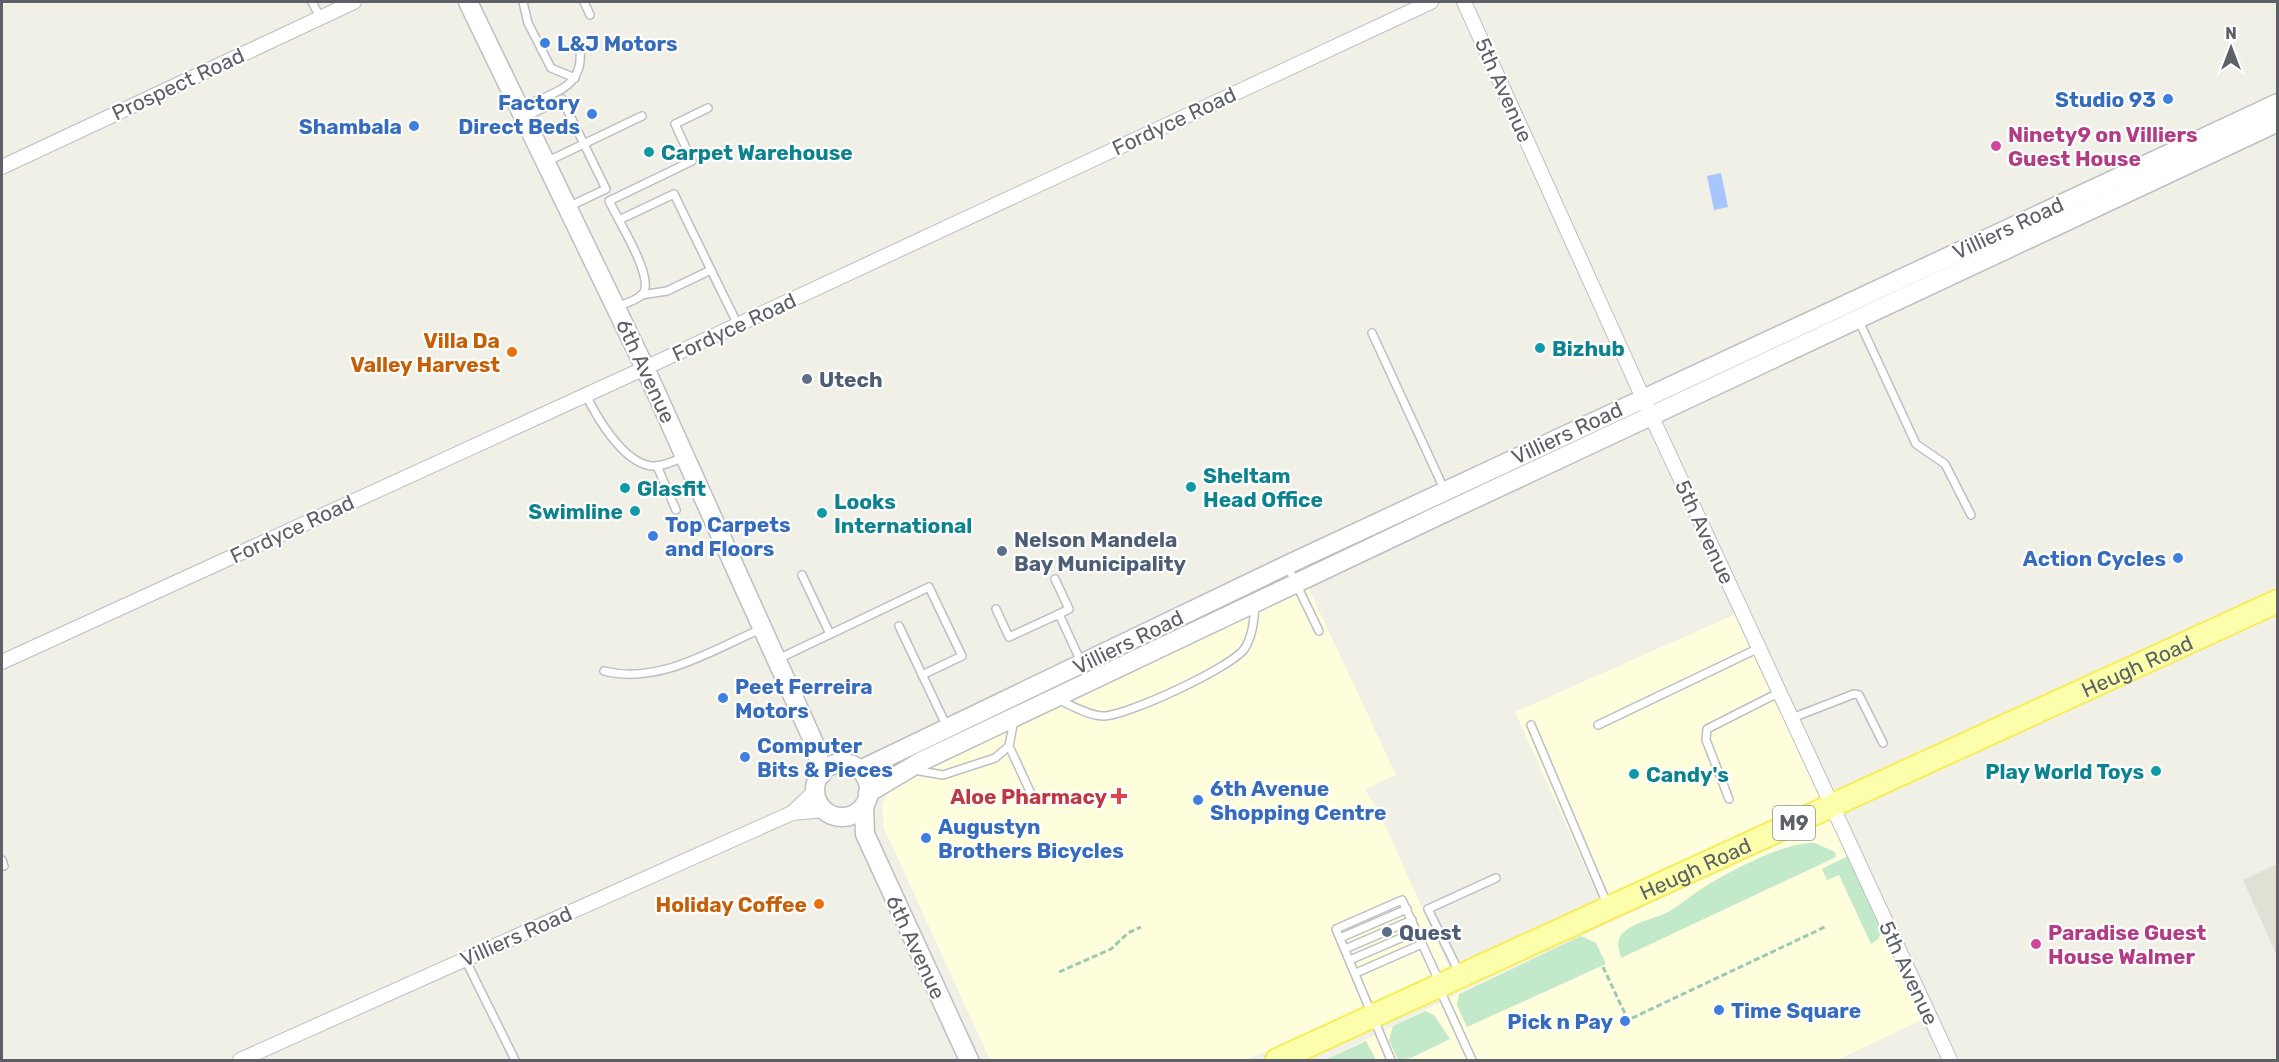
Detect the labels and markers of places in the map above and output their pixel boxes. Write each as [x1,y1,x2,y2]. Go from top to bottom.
place label: L&J Motors [557,31,678,56]
marker: L&J Motors [538,36,552,50]
place label: Studio 93 [2055,87,2156,112]
place label: Factory Direct Beds [458,90,580,139]
marker: Studio 93 [2161,92,2175,106]
marker: Factory Direct Beds [585,107,599,121]
place label: Shambala [299,114,402,139]
marker: Shambala [407,119,421,133]
place label: Ninety9 on Villiers Guest House [2008,122,2198,171]
marker: Ninety9 on Villiers Guest House [1989,139,2003,153]
place label: Carpet Warehouse [661,140,853,165]
marker: Carpet Warehouse [642,145,656,159]
place label: Villa Da Valley Harvest [350,328,500,377]
place label: Bizhub [1552,336,1625,361]
marker: Bizhub [1533,341,1547,355]
marker: Villa Da Valley Harvest [505,345,519,359]
place label: Utech [819,367,883,392]
marker: Utech [800,372,814,386]
place label: Sheltam Head Office [1203,463,1323,512]
place label: Glasfit [637,476,706,501]
marker: Sheltam Head Office [1184,480,1198,494]
marker: Glasfit [618,481,632,495]
place label: Looks International [834,489,972,538]
place label: Swimline [528,499,623,524]
marker: Swimline [628,504,642,518]
marker: Looks International [815,506,829,520]
place label: Top Carpets and Floors [665,512,791,561]
place label: Nelson Mandela Bay Municipality [1014,527,1187,576]
marker: Top Carpets and Floors [646,529,660,543]
marker: Nelson Mandela Bay Municipality [995,544,1009,558]
place label: Action Cycles [2023,546,2166,571]
marker: Action Cycles [2171,551,2185,565]
place label: Peet Ferreira Motors [735,674,873,723]
marker: Peet Ferreira Motors [716,691,730,705]
place label: Computer Bits & Pieces [757,733,893,782]
marker: Computer Bits & Pieces [738,750,752,764]
place label: Play World Toys [1985,759,2144,784]
place label: Candy's [1646,762,1729,787]
marker: Play World Toys [2149,764,2163,778]
marker: Candy's [1627,767,1641,781]
place label: 6th Avenue Shopping Centre [1210,776,1387,825]
place label: Aloe Pharmacy [950,784,1107,809]
marker: Aloe Pharmacy [1112,789,1126,803]
marker: 6th Avenue Shopping Centre [1191,793,1205,807]
place label: Augustyn Brothers Bicycles [938,814,1124,863]
marker: Augustyn Brothers Bicycles [919,831,933,845]
place label: Holiday Coffee [656,892,807,917]
marker: Holiday Coffee [812,897,826,911]
place label: Quest [1399,920,1461,945]
place label: Paradise Guest House Walmer [2048,920,2207,969]
marker: Quest [1380,925,1394,939]
marker: Paradise Guest House Walmer [2029,937,2043,951]
place label: Time Square [1731,998,1861,1023]
marker: Time Square [1712,1003,1726,1017]
place label: Pick n Pay [1507,1009,1613,1034]
marker: Pick n Pay [1618,1014,1632,1028]

